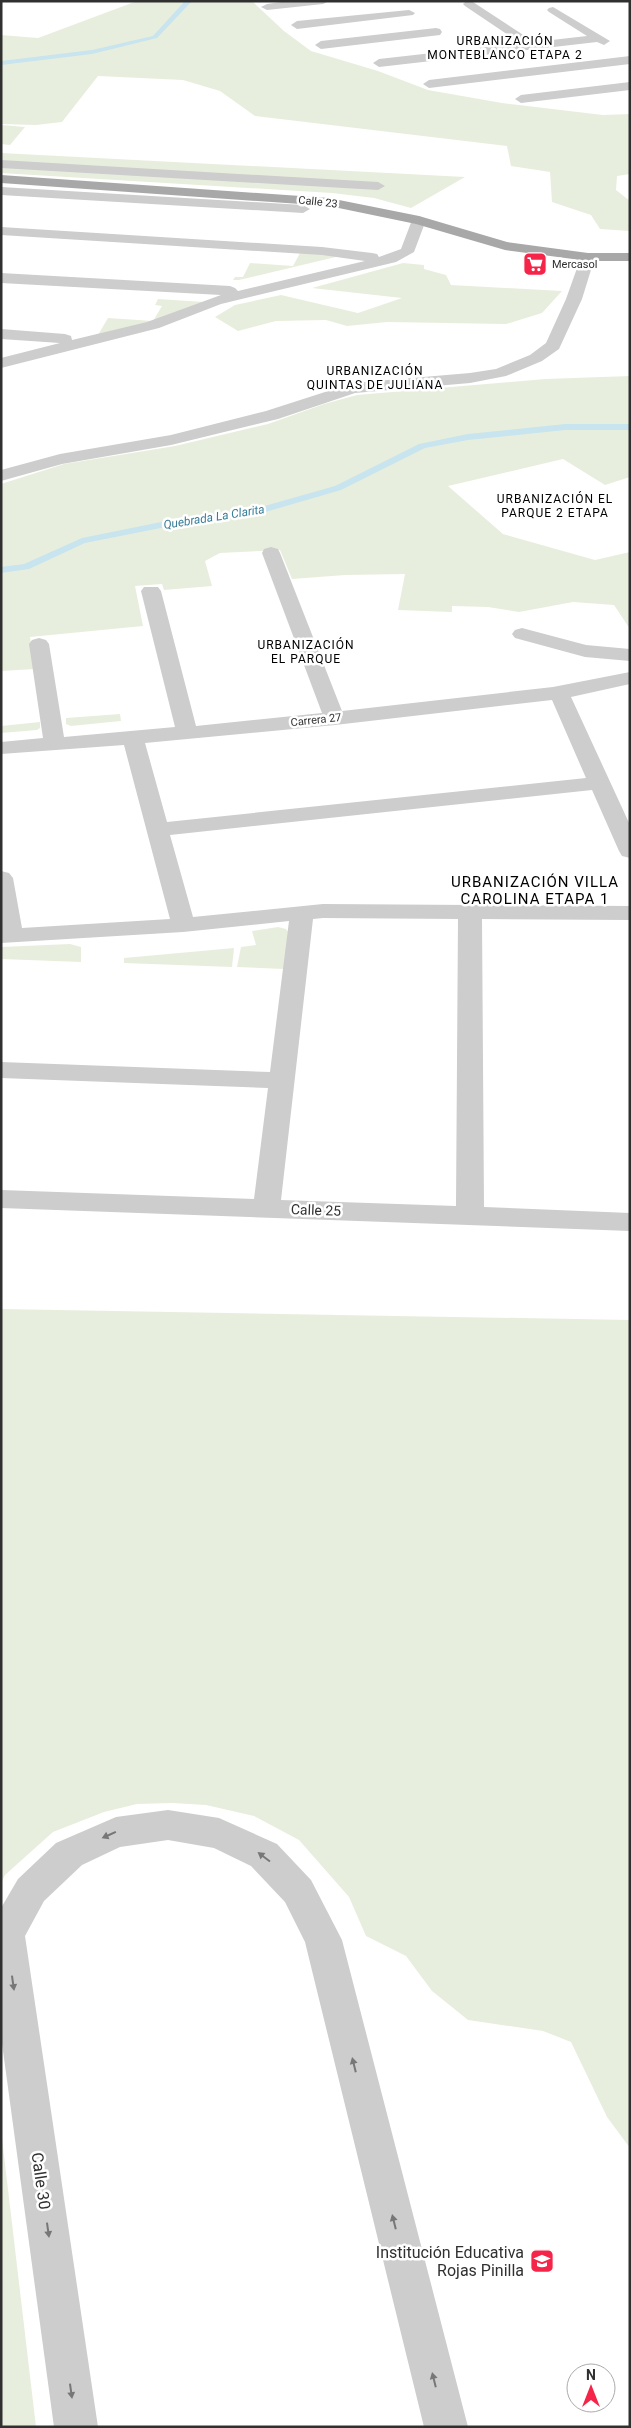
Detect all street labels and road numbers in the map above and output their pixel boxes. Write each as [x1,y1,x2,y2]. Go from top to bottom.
street label: Calle 23 [298,193,338,211]
street label: Carrera 27 [290,711,342,729]
street label: Calle 25 [291,1201,341,1219]
street label: Calle 30 [28,2151,54,2211]

